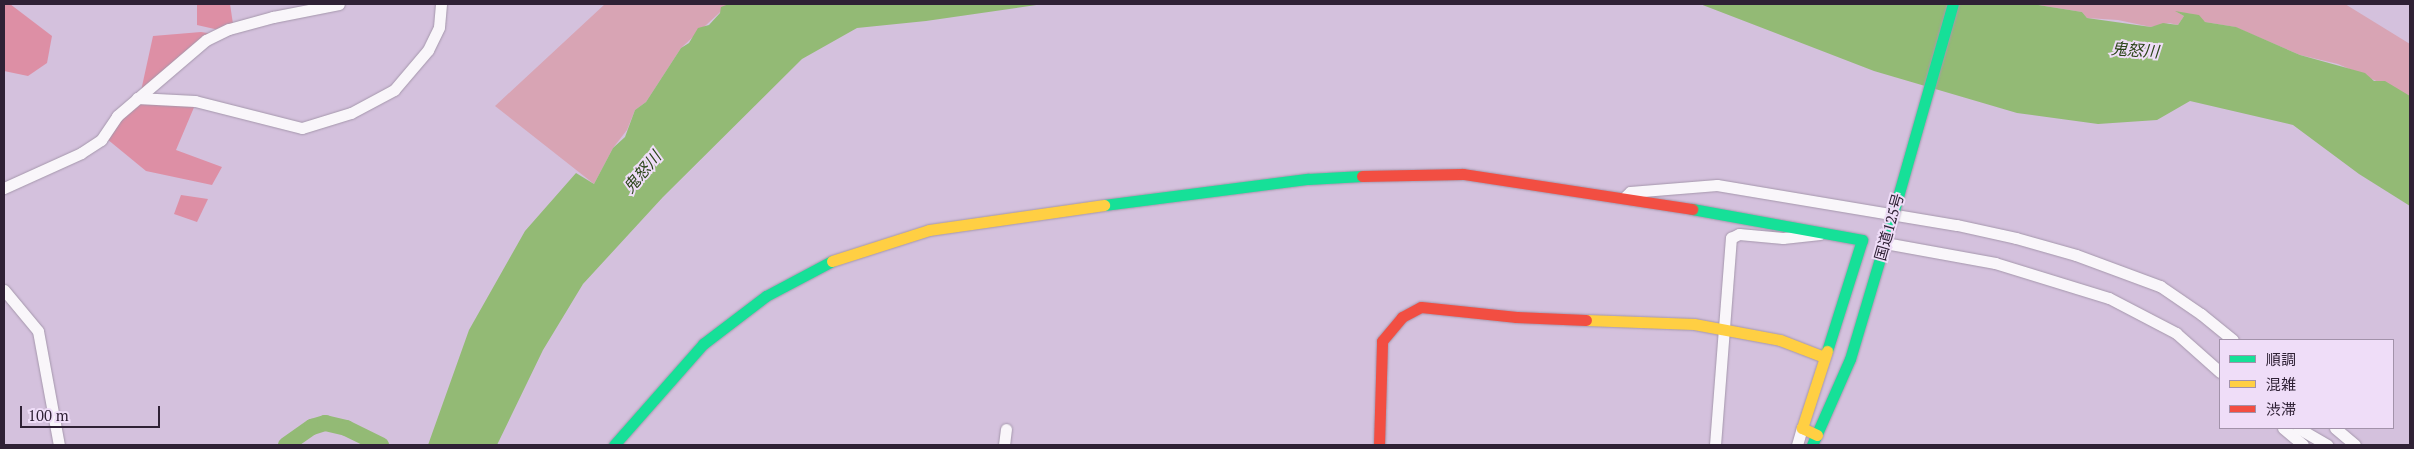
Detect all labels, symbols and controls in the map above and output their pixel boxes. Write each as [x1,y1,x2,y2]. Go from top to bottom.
water label: 鬼怒川 [2110,39,2160,61]
water label: 鬼怒川 [619,147,665,197]
street label: 国道125号 [1871,191,1907,263]
legend [2219,339,2394,429]
text: 順調 [2266,349,2296,369]
text: 混雑 [2266,374,2296,394]
scale bar [22,396,162,428]
text: 渋滞 [2266,399,2296,419]
text: 100 m [28,405,69,425]

